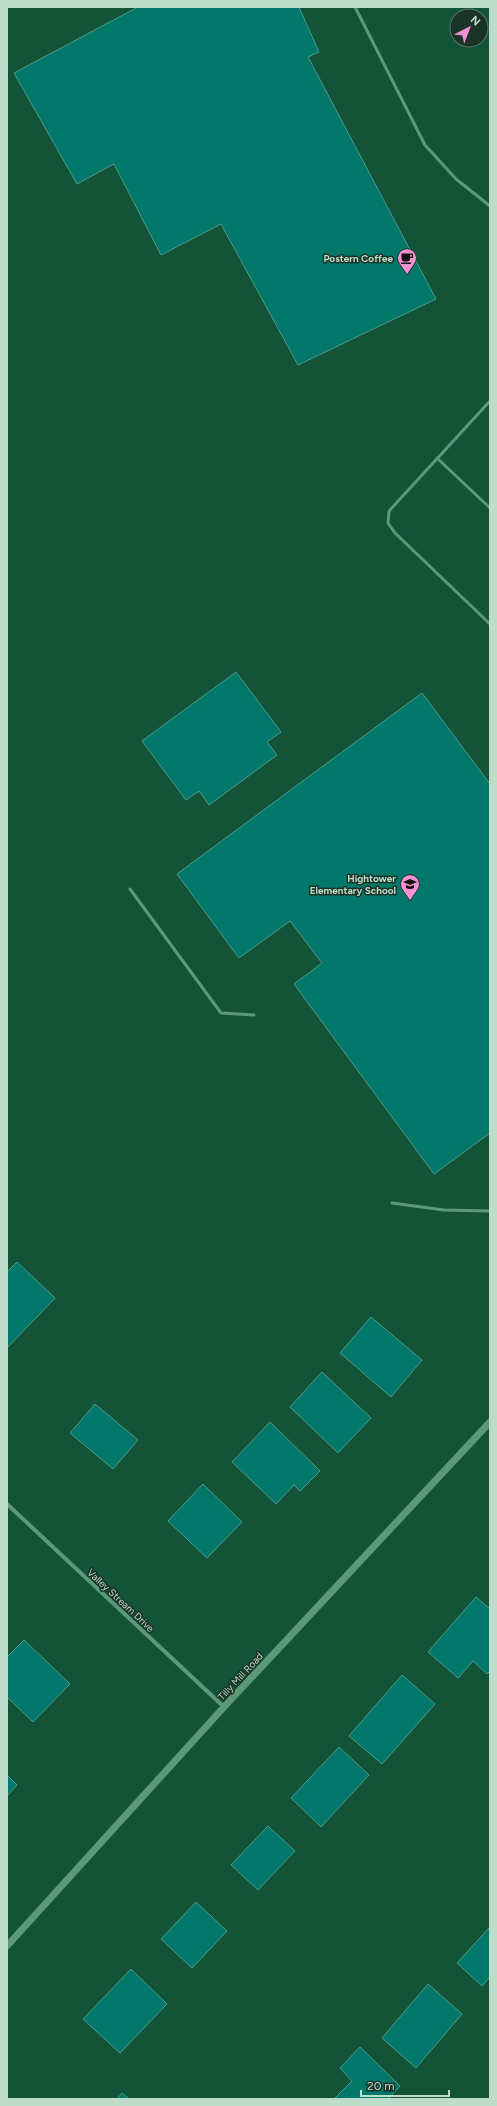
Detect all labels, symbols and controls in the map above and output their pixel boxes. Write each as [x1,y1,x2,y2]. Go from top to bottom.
north arrow [449,8,489,48]
text: N [468,13,483,29]
cafe icon: Postern Coffee [396,247,418,275]
place label: Postern Coffee [323,252,393,265]
place label: Hightower Elementary School [310,872,396,897]
school or university icon: Hightower Elementary School [399,873,421,901]
street label: Valley Stream Drive [84,1566,157,1635]
street label: Tilly Mill Road [215,1650,266,1703]
scale bar [361,2072,449,2098]
text: 20 m [367,2079,395,2093]

